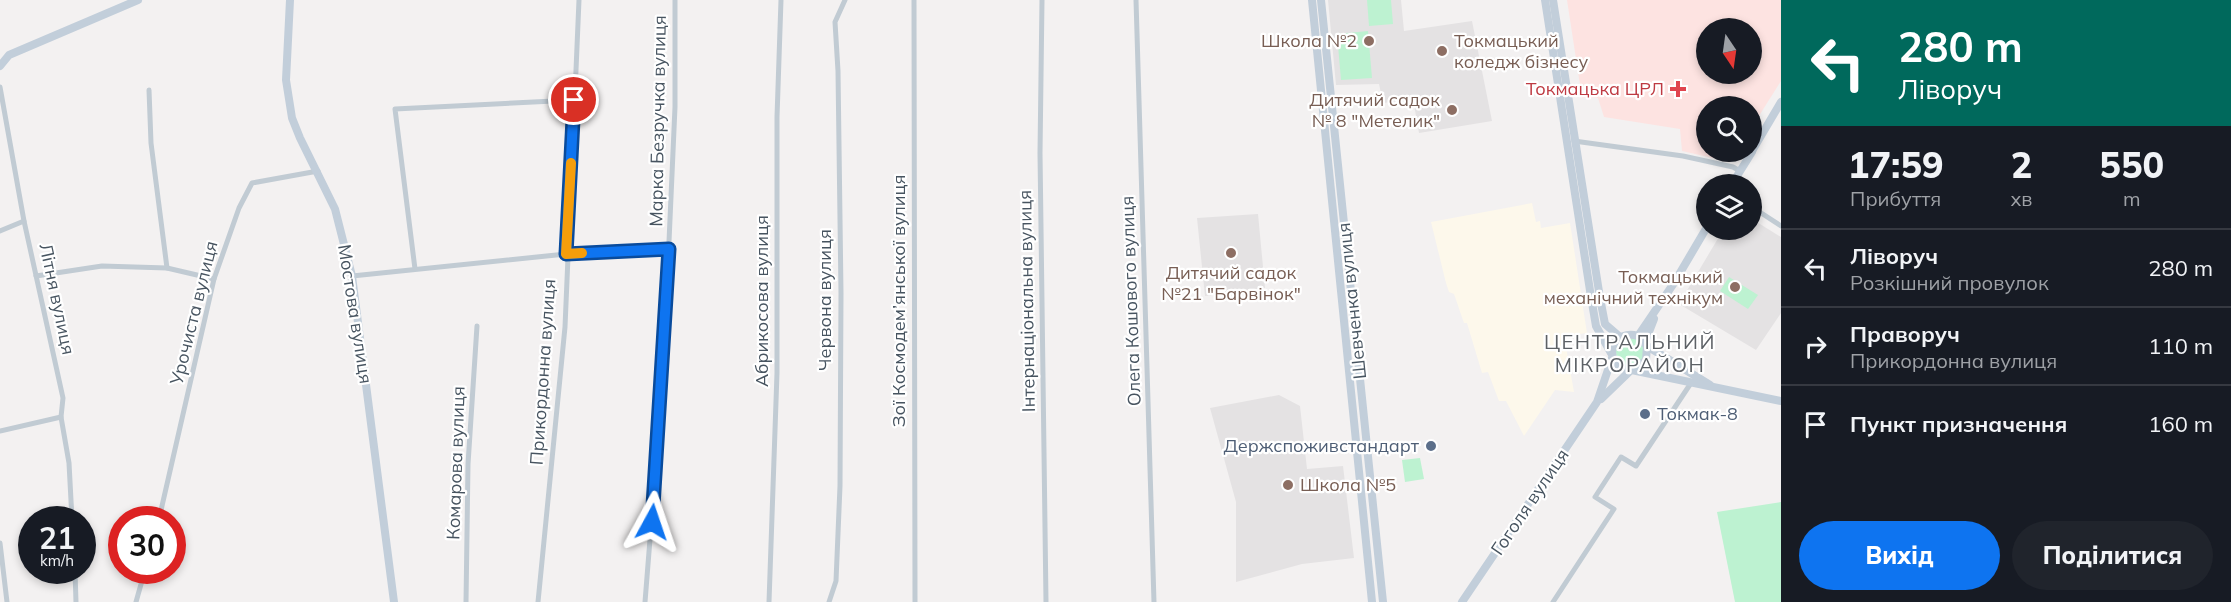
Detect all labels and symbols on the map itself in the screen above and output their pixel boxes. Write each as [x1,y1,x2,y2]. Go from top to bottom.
street label: Марка Безручка вулиця [644,15,671,227]
north arrow [1696,18,1762,84]
place label: Школа №2 [1261,29,1357,52]
place label: Токмацький коледж бізнесу [1454,29,1589,73]
marker: Школа №2 [1362,34,1376,48]
marker: Токмацький коледж бізнесу [1435,44,1449,58]
pin [548,74,599,125]
place label: Токмацька ЦРЛ [1526,77,1664,100]
marker: Токмацька ЦРЛ [1669,80,1687,98]
place label: Дитячий садок № 8 "Метелик" [1309,88,1440,132]
marker: Дитячий садок № 8 "Метелик" [1445,103,1459,117]
street label: Зої Космодем’янської вулиця [887,175,910,427]
street label: Інтернаціональна вулиця [1013,190,1040,412]
street label: Олега Кошового вулиця [1115,196,1146,407]
street label: Абрикосова вулиця [750,215,773,387]
street label: Шевченка вулиця [1332,222,1371,380]
street label: Червона вулиця [813,229,836,371]
street label: Урочиста вулиця [164,238,223,388]
street label: Літня вулиця [34,241,80,357]
street label: Мостова вулиця [333,243,378,385]
marker: Дитячий садок №21 "Барвінок" [1224,246,1238,260]
place label: Дитячий садок №21 "Барвінок" [1161,261,1301,305]
place label: Токмацький механічний технікум [1544,265,1723,309]
street label: Прикордонна вулиця [525,278,560,466]
marker: Токмацький механічний технікум [1728,280,1742,294]
district label: ЦЕНТРАЛЬНИЙ МІКРОРАЙОН [1544,329,1716,377]
street label: Комарова вулиця [441,386,470,540]
place label: Токмак-8 [1657,402,1738,425]
marker: Токмак-8 [1638,407,1652,421]
place label: Держспоживстандарт [1223,434,1420,457]
marker: Держспоживстандарт [1424,439,1438,453]
street label: Гоголя вулиця [1486,444,1574,559]
place label: Школа №5 [1300,473,1396,496]
marker: Школа №5 [1281,478,1295,492]
position arrow [620,490,684,554]
speed limit sign: 30 [108,506,186,584]

